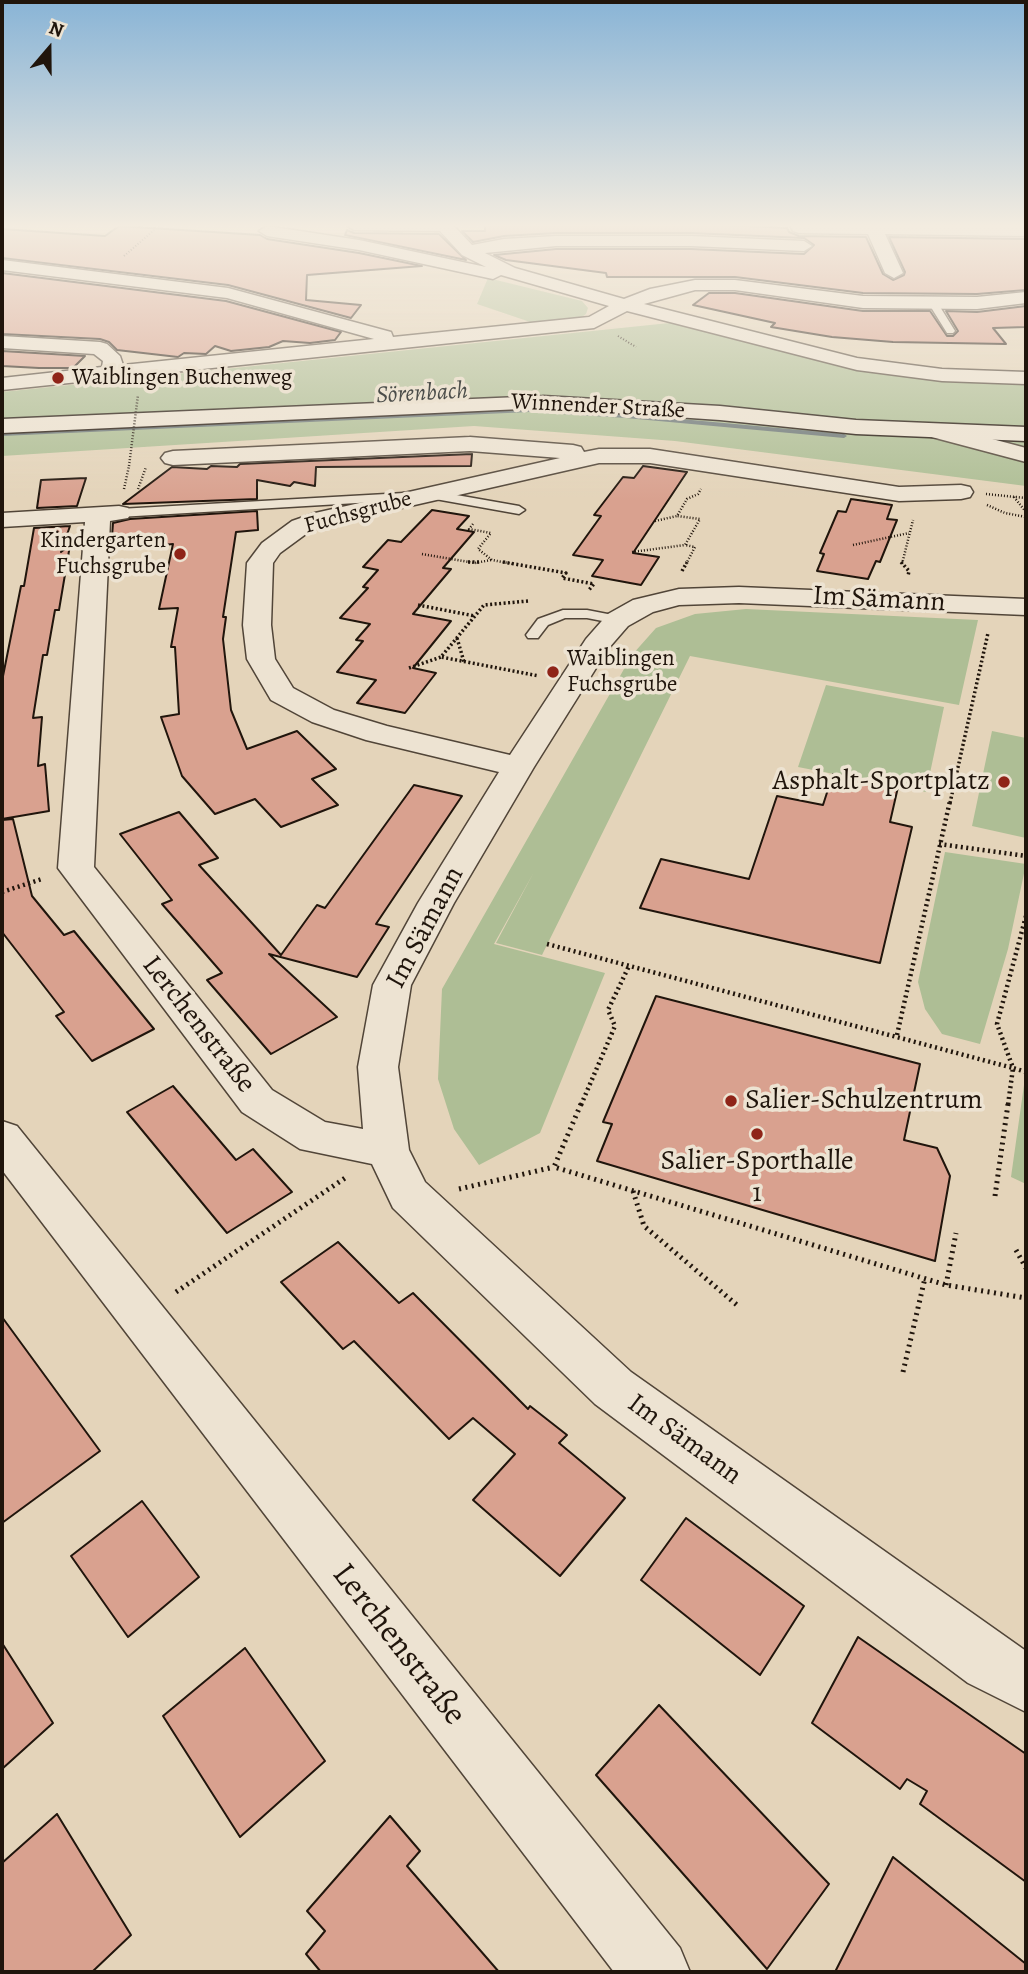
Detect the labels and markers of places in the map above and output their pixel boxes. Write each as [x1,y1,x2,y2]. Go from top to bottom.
place label: Waiblingen Buchenweg [72,364,292,392]
marker: Waiblingen Buchenweg [50,370,66,386]
place label: Kindergarten Fuchsgrube [40,527,166,581]
marker: Kindergarten Fuchsgrube [172,546,188,562]
place label: Waiblingen Fuchsgrube [567,645,677,699]
marker: Waiblingen Fuchsgrube [545,664,561,680]
place label: Asphalt-Sportplatz [773,765,990,799]
marker: Asphalt-Sportplatz [996,774,1012,790]
place label: Salier-Schulzentrum [745,1084,983,1118]
marker: Salier-Schulzentrum [723,1093,739,1109]
marker: Salier-Sporthalle 1 [749,1126,765,1142]
place label: Salier-Sporthalle 1 [660,1145,854,1211]

